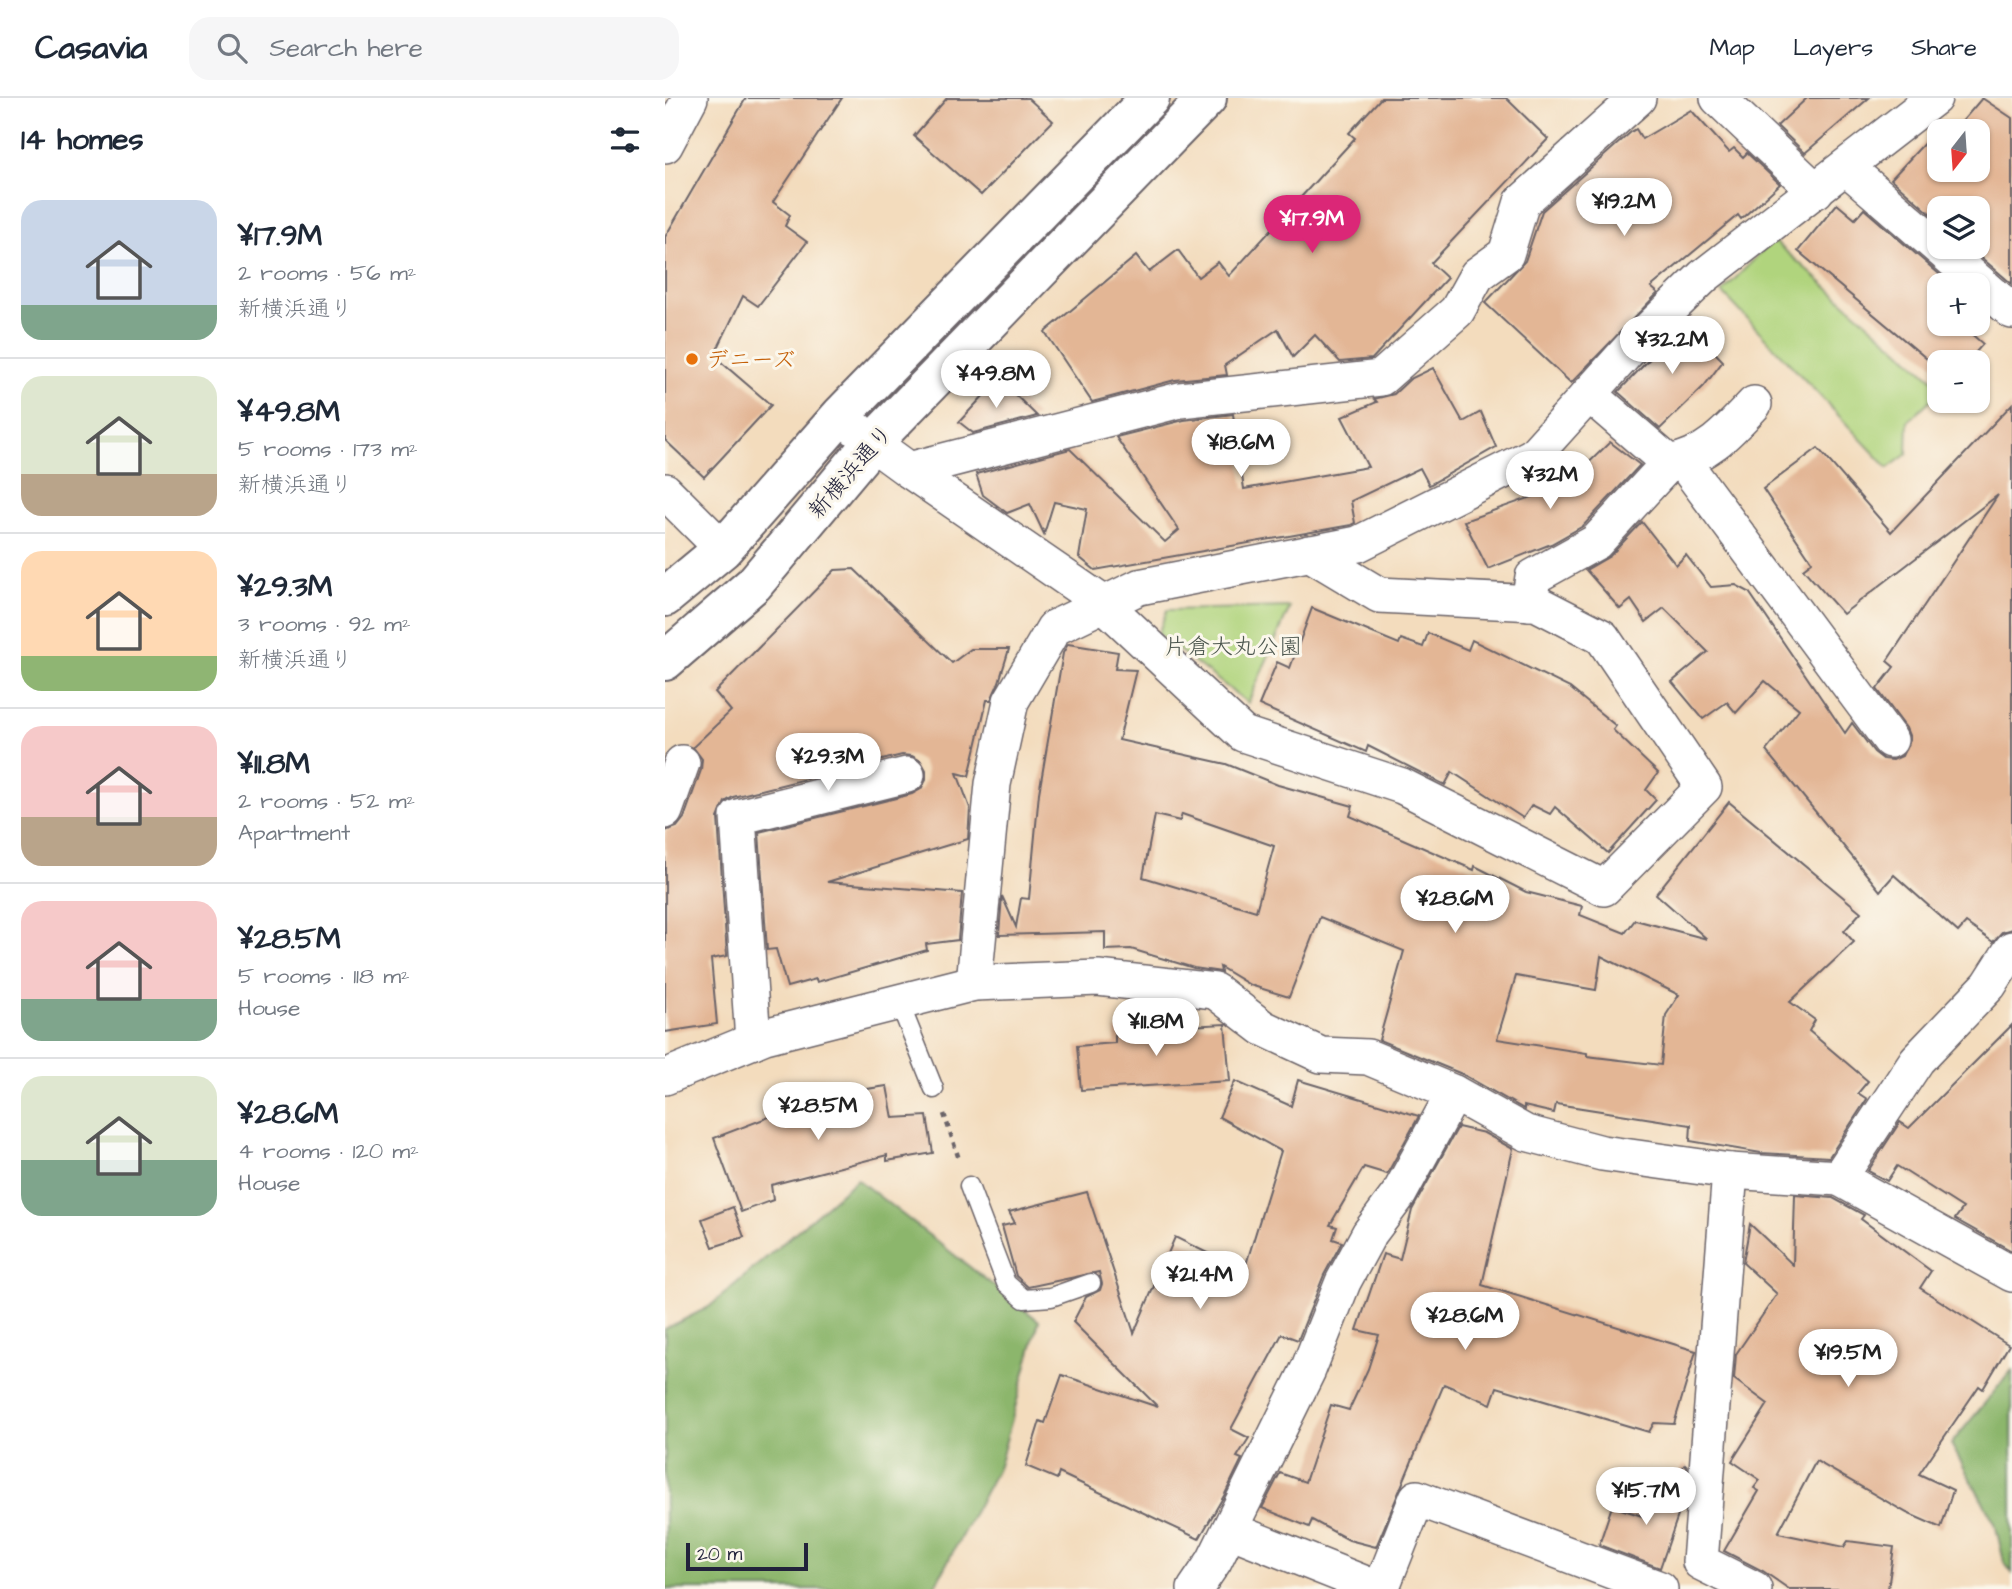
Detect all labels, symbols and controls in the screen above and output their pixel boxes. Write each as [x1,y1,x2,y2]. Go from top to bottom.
search box [189,17,679,80]
text: Casavia [35,25,147,71]
icon: search [213,29,251,67]
text: Search here [269,30,423,66]
text: Map [1710,31,1755,65]
text: Layers [1793,31,1873,65]
text: Share [1911,31,1977,65]
text: 14 homes [21,119,144,161]
north arrow [1927,119,1990,182]
map controls [1927,119,1990,413]
icon: filters [606,121,644,159]
pin: ¥19.2M [1567,178,1681,238]
text: ¥19.2M [1592,185,1656,217]
pin: ¥17.9M [1255,195,1369,255]
button: layers [1927,196,1990,259]
text: ¥17.9M [1280,202,1344,234]
text: ¥17.9M [238,215,322,257]
icon: home [77,228,161,312]
text: 2 rooms · 56 m² [238,257,416,289]
button: + [1927,273,1990,336]
text: 新横浜通り [238,293,353,325]
pin: ¥32.2M [1615,316,1729,376]
text: ¥32.2M [1636,323,1708,355]
place label: デニーズ [706,344,795,376]
pin: ¥49.8M [939,350,1053,410]
button: − [1927,350,1990,413]
marker: デニーズ [684,351,700,367]
text: ¥49.8M [957,357,1035,389]
text: ¥49.8M [238,391,340,433]
icon: home [77,404,161,488]
street label: 新横浜通り [801,418,901,526]
pin: ¥18.6M [1184,420,1298,479]
text: ¥18.6M [1208,426,1274,458]
text: 5 rooms · 173 m² [238,433,418,465]
pin: ¥32M [1509,452,1591,511]
text: ¥32M [1522,458,1578,490]
text: 新横浜通り [238,469,353,501]
text: ¥29.3M [238,566,333,608]
icon: home [77,579,161,663]
text: 3 rooms · 92 m² [238,608,411,640]
park label: 片倉大丸公園 [1164,631,1302,663]
text: 新横浜通り [238,644,353,676]
pin: ¥29.3M [771,734,885,793]
text: ¥29.3M [792,740,864,772]
text: ¥11.8M [238,743,310,785]
icon: home [77,754,161,838]
text: 2 rooms · 52 m² [238,785,415,817]
text: Apartment [238,817,350,849]
pin: ¥28.6M [1398,876,1512,935]
text: ¥28.6M [1416,882,1494,914]
text: ¥28.5M [238,918,341,960]
icon: home [77,929,161,1013]
text: 5 rooms · 118 m² [238,960,410,992]
text: House [238,992,301,1024]
pin: ¥11.8M [1099,998,1213,1058]
text: ¥11.8M [1128,1005,1184,1037]
pin: ¥28.5M [761,1082,875,1142]
text: ¥28.5M [779,1089,857,1121]
text: ¥28.6M [238,1093,339,1135]
icon: home [77,1104,161,1188]
text: 4 rooms · 120 m² [238,1135,419,1167]
text: House [238,1167,301,1199]
pin: ¥21.4M [1143,1252,1257,1311]
text: ¥21.4M [1167,1258,1233,1290]
pin: ¥28.6M [1408,1292,1522,1352]
text: ¥28.6M [1426,1299,1504,1331]
pin: ¥19.5M [1791,1330,1905,1389]
text: ¥19.5M [1815,1336,1881,1368]
pin: ¥15.7M [1589,1468,1703,1527]
text: ¥15.7M [1612,1474,1680,1506]
scale bar [686,1540,809,1572]
text: 20 m [697,1541,742,1568]

